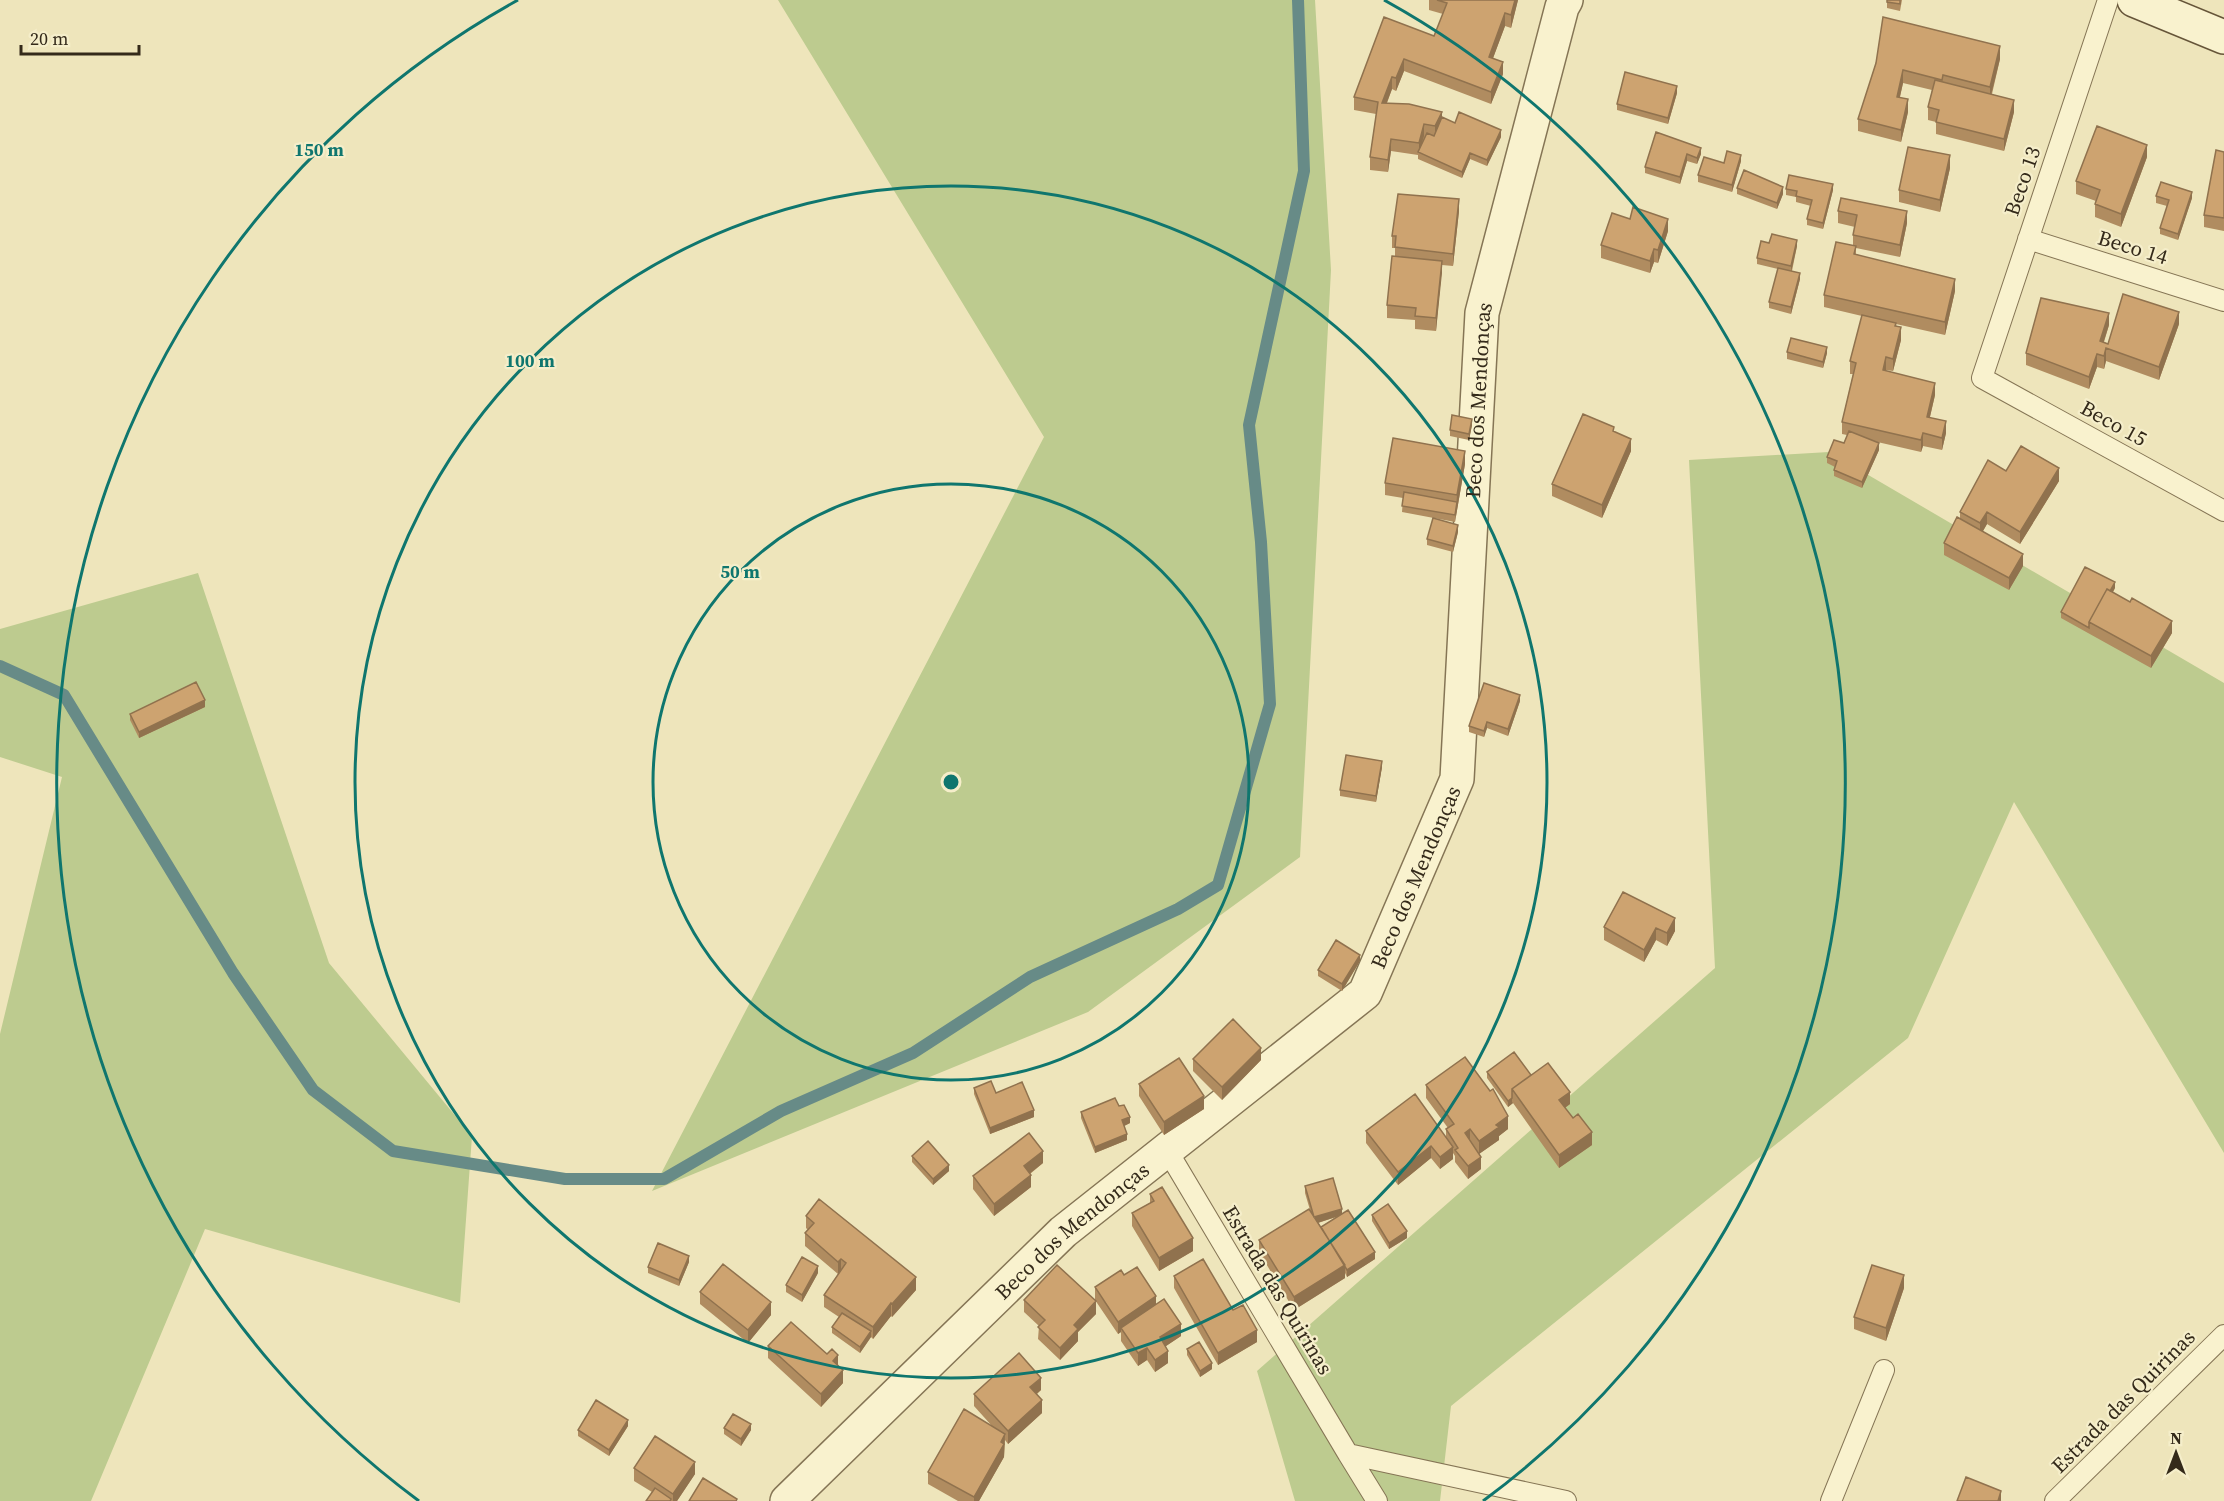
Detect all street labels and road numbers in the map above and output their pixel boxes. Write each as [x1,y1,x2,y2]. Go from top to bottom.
street label: Beco 13 [1997,142,2047,220]
street label: Beco 14 [2095,223,2172,271]
street label: Beco dos Mendonças [1458,299,1499,499]
street label: Beco 15 [2076,393,2152,453]
street label: Beco dos Mendonças [1363,781,1467,973]
street label: Beco dos Mendonças [988,1155,1155,1306]
street label: Estrada das Quirinas [1216,1200,1340,1380]
street label: Estrada das Quirinas [2045,1323,2201,1479]

